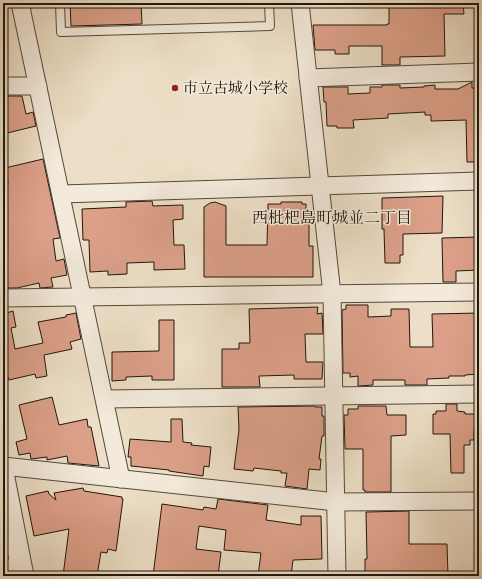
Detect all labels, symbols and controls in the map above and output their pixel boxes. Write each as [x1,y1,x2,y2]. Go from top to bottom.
place label: 市立古城小学校 [183,78,288,97]
marker: 市立古城小学校 [170,83,180,93]
district label: 西枇杷島町城並二丁目 [252,207,412,228]

